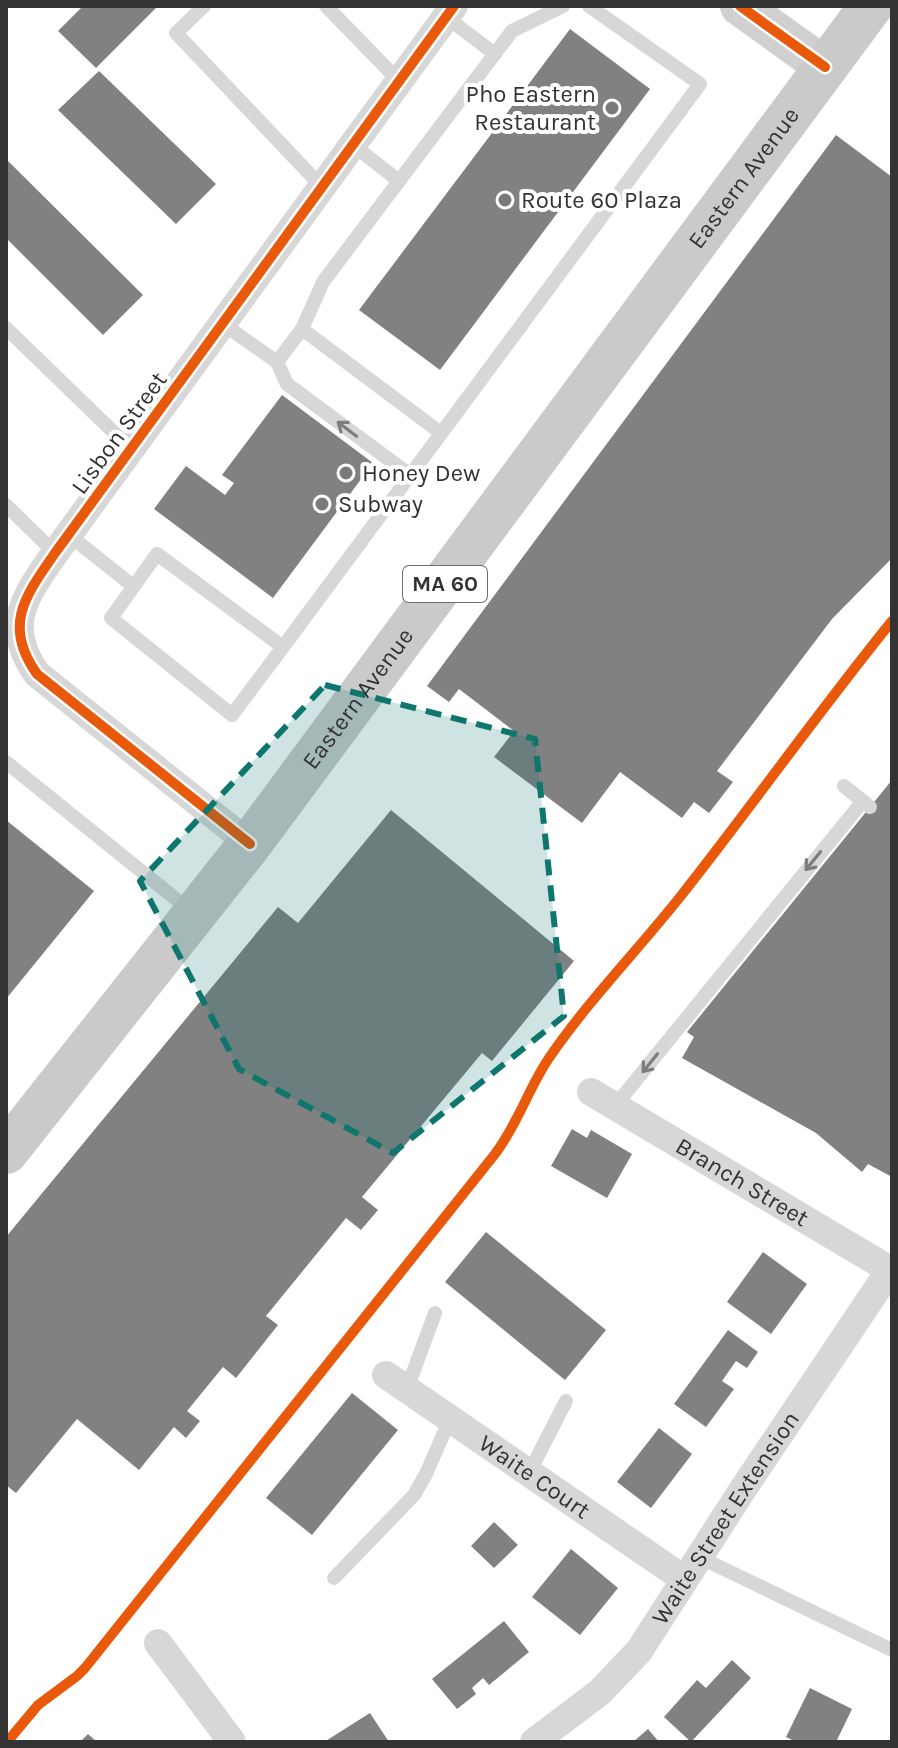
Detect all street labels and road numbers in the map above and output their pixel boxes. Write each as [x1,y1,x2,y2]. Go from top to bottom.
street label: Eastern Avenue [682,102,805,254]
street label: Lisbon Street [65,366,173,500]
road number: MA 60 [403,566,487,602]
street label: Eastern Avenue [296,622,419,775]
street label: Branch Street [671,1132,814,1232]
street label: Waite Street Extension [646,1406,805,1630]
street label: Waite Court [474,1429,595,1524]

